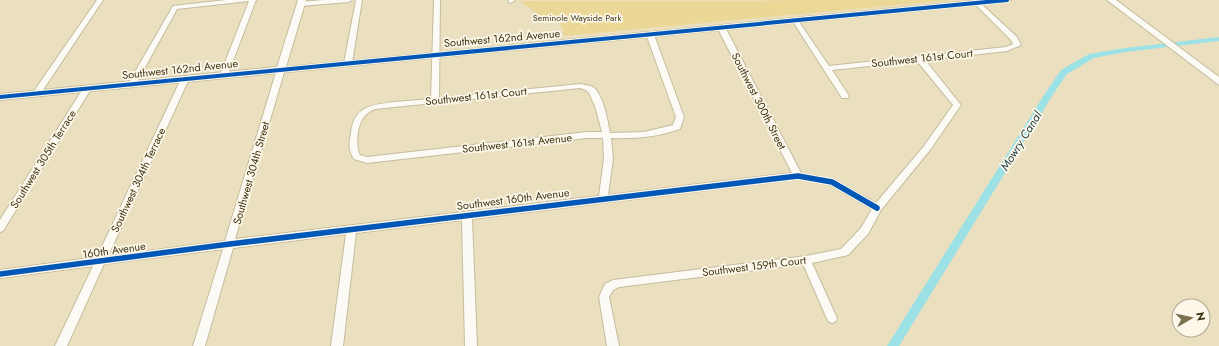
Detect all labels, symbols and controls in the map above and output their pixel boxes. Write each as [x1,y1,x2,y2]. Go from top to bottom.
park label: Seminole Wayside Park [533,11,621,24]
street label: Southwest 162nd Avenue [443,25,561,51]
street label: Southwest 161st Court [871,45,974,71]
street label: Southwest 300th Street [728,50,791,152]
street label: Southwest 162nd Avenue [121,55,239,83]
street label: Southwest 161st Court [425,83,528,109]
street label: Southwest 305th Terrace [6,106,80,211]
water label: Mowry Canal [996,107,1047,174]
street label: Southwest 304th Street [229,119,273,226]
street label: Southwest 304th Terrace [107,125,169,235]
street label: Southwest 161st Avenue [461,129,573,157]
street label: Southwest 160th Avenue [456,184,571,214]
street label: 160th Avenue [81,238,147,262]
street label: Southwest 159th Court [701,252,807,280]
north arrow [1171,298,1211,338]
text: N [1192,311,1209,322]

